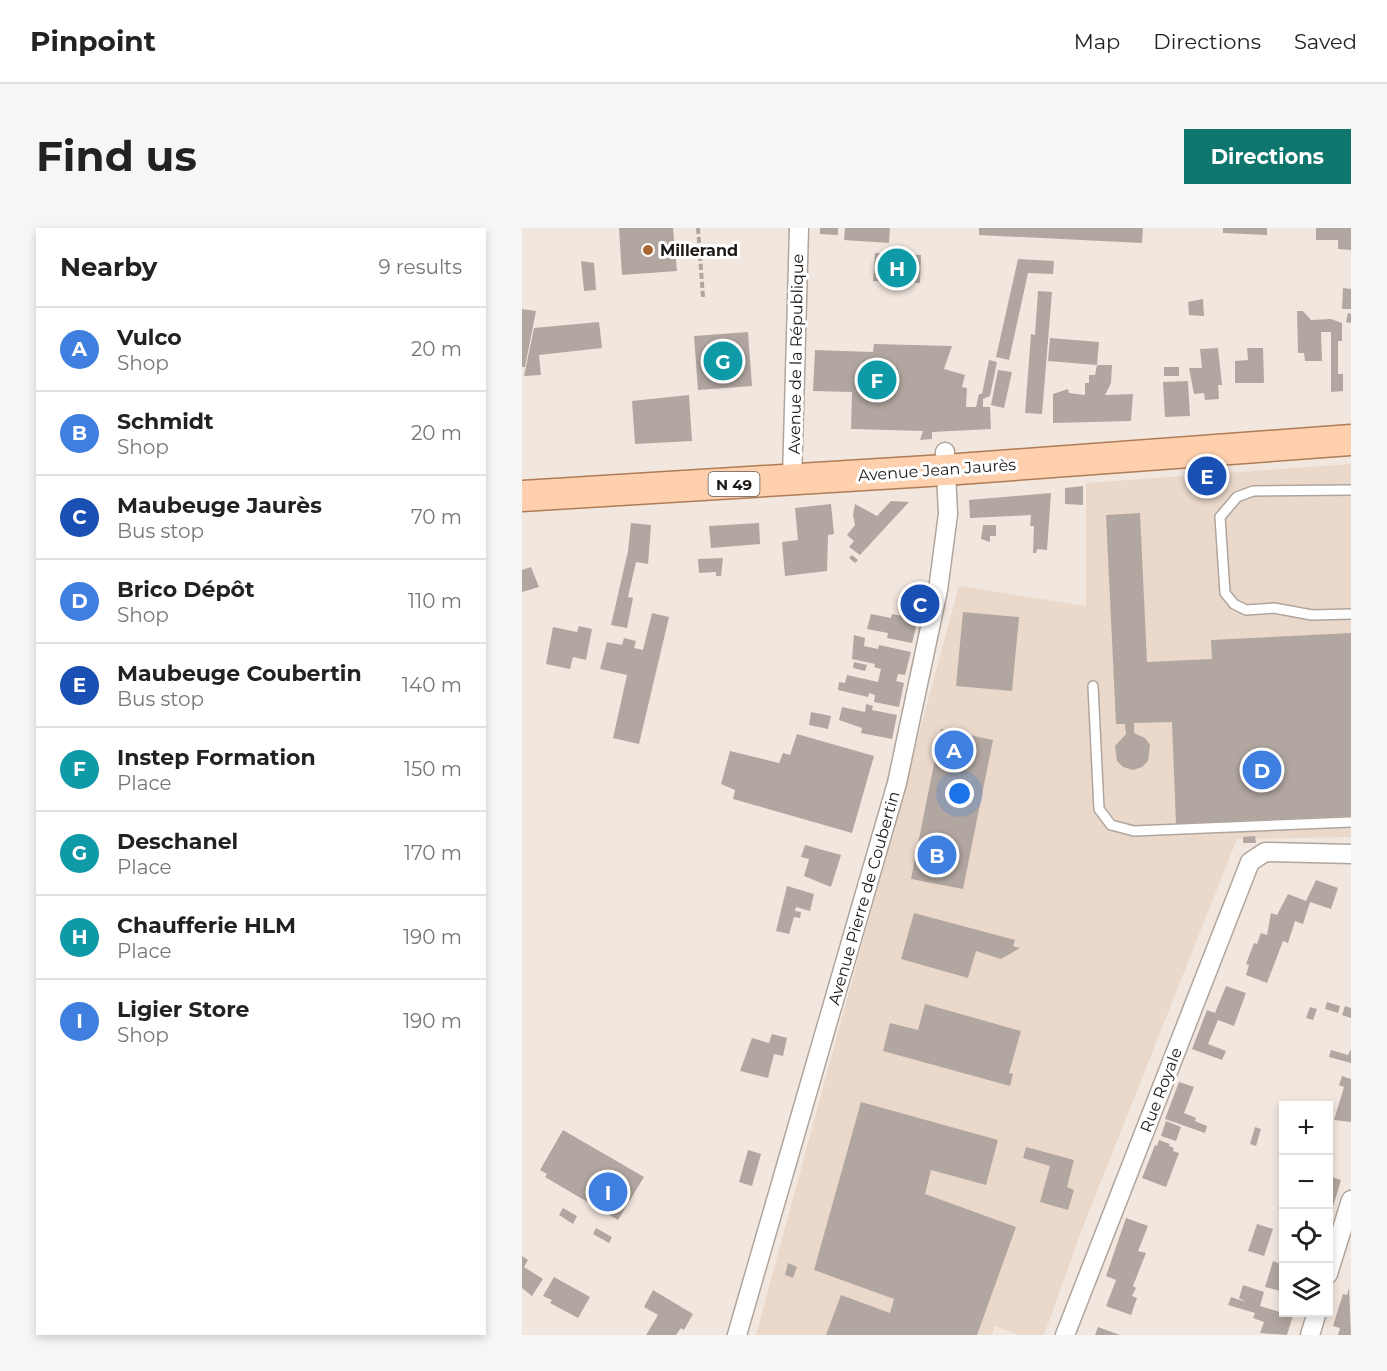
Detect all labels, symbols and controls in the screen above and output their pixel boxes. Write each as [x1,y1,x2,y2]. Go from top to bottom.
text: Pinpoint [30,24,156,58]
text: Map [1074,29,1120,54]
text: Directions [1153,29,1261,54]
text: Saved [1294,29,1357,54]
button: Directions [1184,129,1351,184]
text: Find us [36,130,197,182]
place label: Millerand [660,241,738,260]
marker: Millerand [641,243,655,257]
pin: H [878,246,916,291]
text: Nearby [60,251,157,283]
street label: Avenue de la République [785,253,807,455]
text: 9 results [378,255,462,279]
text: Vulco [117,324,182,351]
text: A [72,337,87,361]
text: 20 m [411,337,462,361]
pin: G [704,338,742,384]
text: Shop [117,351,169,375]
pin: F [858,358,896,402]
text: Schmidt [117,408,214,435]
text: B [72,421,87,445]
text: 20 m [411,421,462,445]
text: Shop [117,435,169,459]
pin: E [1188,454,1226,498]
street label: Avenue Jean Jaurès [857,455,1017,485]
road number: N 49 [708,472,760,496]
text: Maubeuge Jaurès [117,492,322,519]
text: C [72,505,87,529]
text: 70 m [411,505,462,529]
text: Bus stop [117,519,204,543]
text: Brico Dépôt [117,576,255,603]
pin: C [900,582,940,626]
text: D [71,589,88,613]
text: 110 m [408,589,462,613]
text: Shop [117,603,169,627]
text: Maubeuge Coubertin [117,660,362,687]
text: E [73,673,86,697]
text: 140 m [402,673,462,697]
text: Bus stop [117,687,204,711]
pin: A [934,728,974,772]
text: Instep Formation [117,744,316,771]
pin: D [1242,748,1282,792]
text: F [73,757,86,781]
text: 150 m [404,757,462,781]
text: Place [117,771,172,795]
your location [945,779,974,808]
street label: Avenue Pierre de Coubertin [824,789,904,1007]
text: Deschanel [117,828,238,855]
pin: B [918,832,956,878]
text: G [72,841,87,865]
text: 170 m [404,841,462,865]
text: Place [117,855,172,879]
text: Chaufferie HLM [117,912,296,939]
text: H [71,925,88,949]
text: 190 m [403,925,462,949]
text: Place [117,939,172,963]
text: Ligier Store [117,996,249,1023]
text: I [76,1009,83,1033]
text: 190 m [403,1009,462,1033]
text: Shop [117,1023,169,1047]
street label: Rue Royale [1136,1045,1186,1135]
map controls [1279,1101,1333,1317]
button: + [1279,1101,1333,1155]
button: − [1279,1155,1333,1209]
pin: I [588,1170,628,1214]
button: locate [1279,1209,1333,1263]
button: layers [1279,1263,1333,1317]

